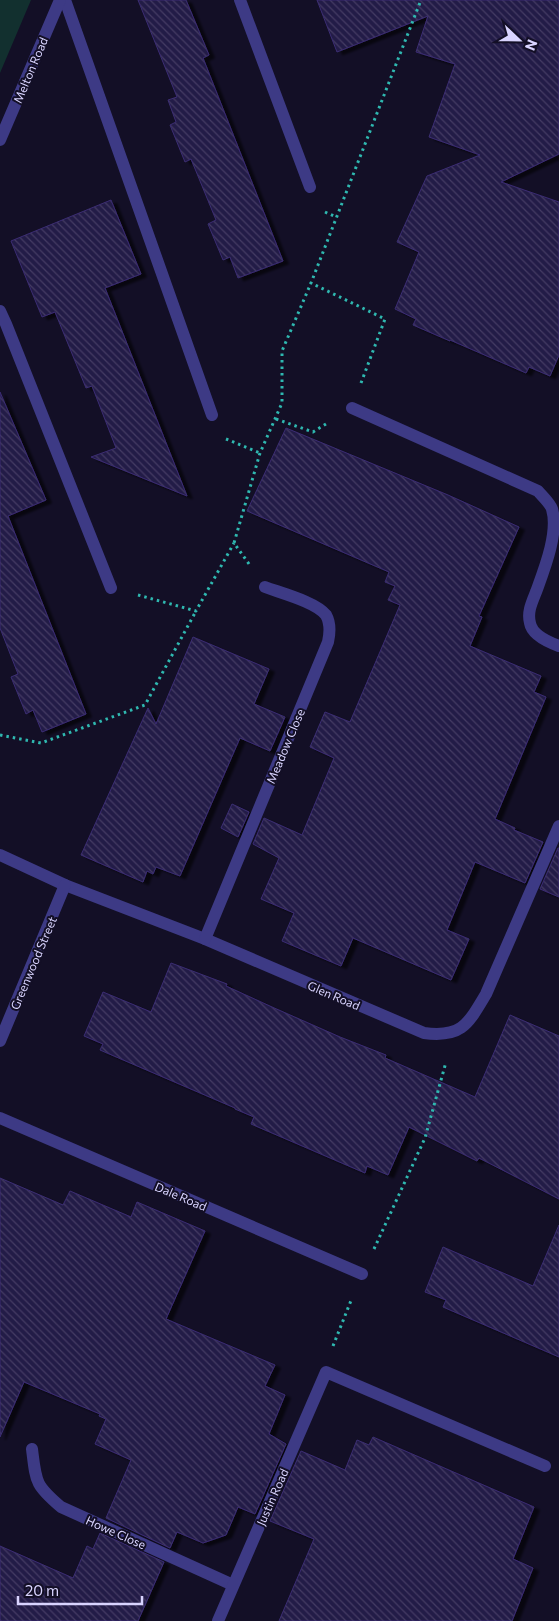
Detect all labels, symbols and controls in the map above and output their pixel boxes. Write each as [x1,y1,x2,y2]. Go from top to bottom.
north arrow [494,15,544,65]
street label: Melton Road [10,35,50,105]
text: N [522,37,541,53]
street label: Meadow Close [263,706,307,786]
street label: Greenwood Street [7,914,59,1012]
street label: Glen Road [306,978,362,1012]
street label: Dale Road [153,1179,209,1213]
street label: Justin Road [253,1466,292,1528]
street label: Howe Close [84,1513,148,1551]
scale bar [18,1574,141,1606]
text: 20 m [25,1581,59,1599]

